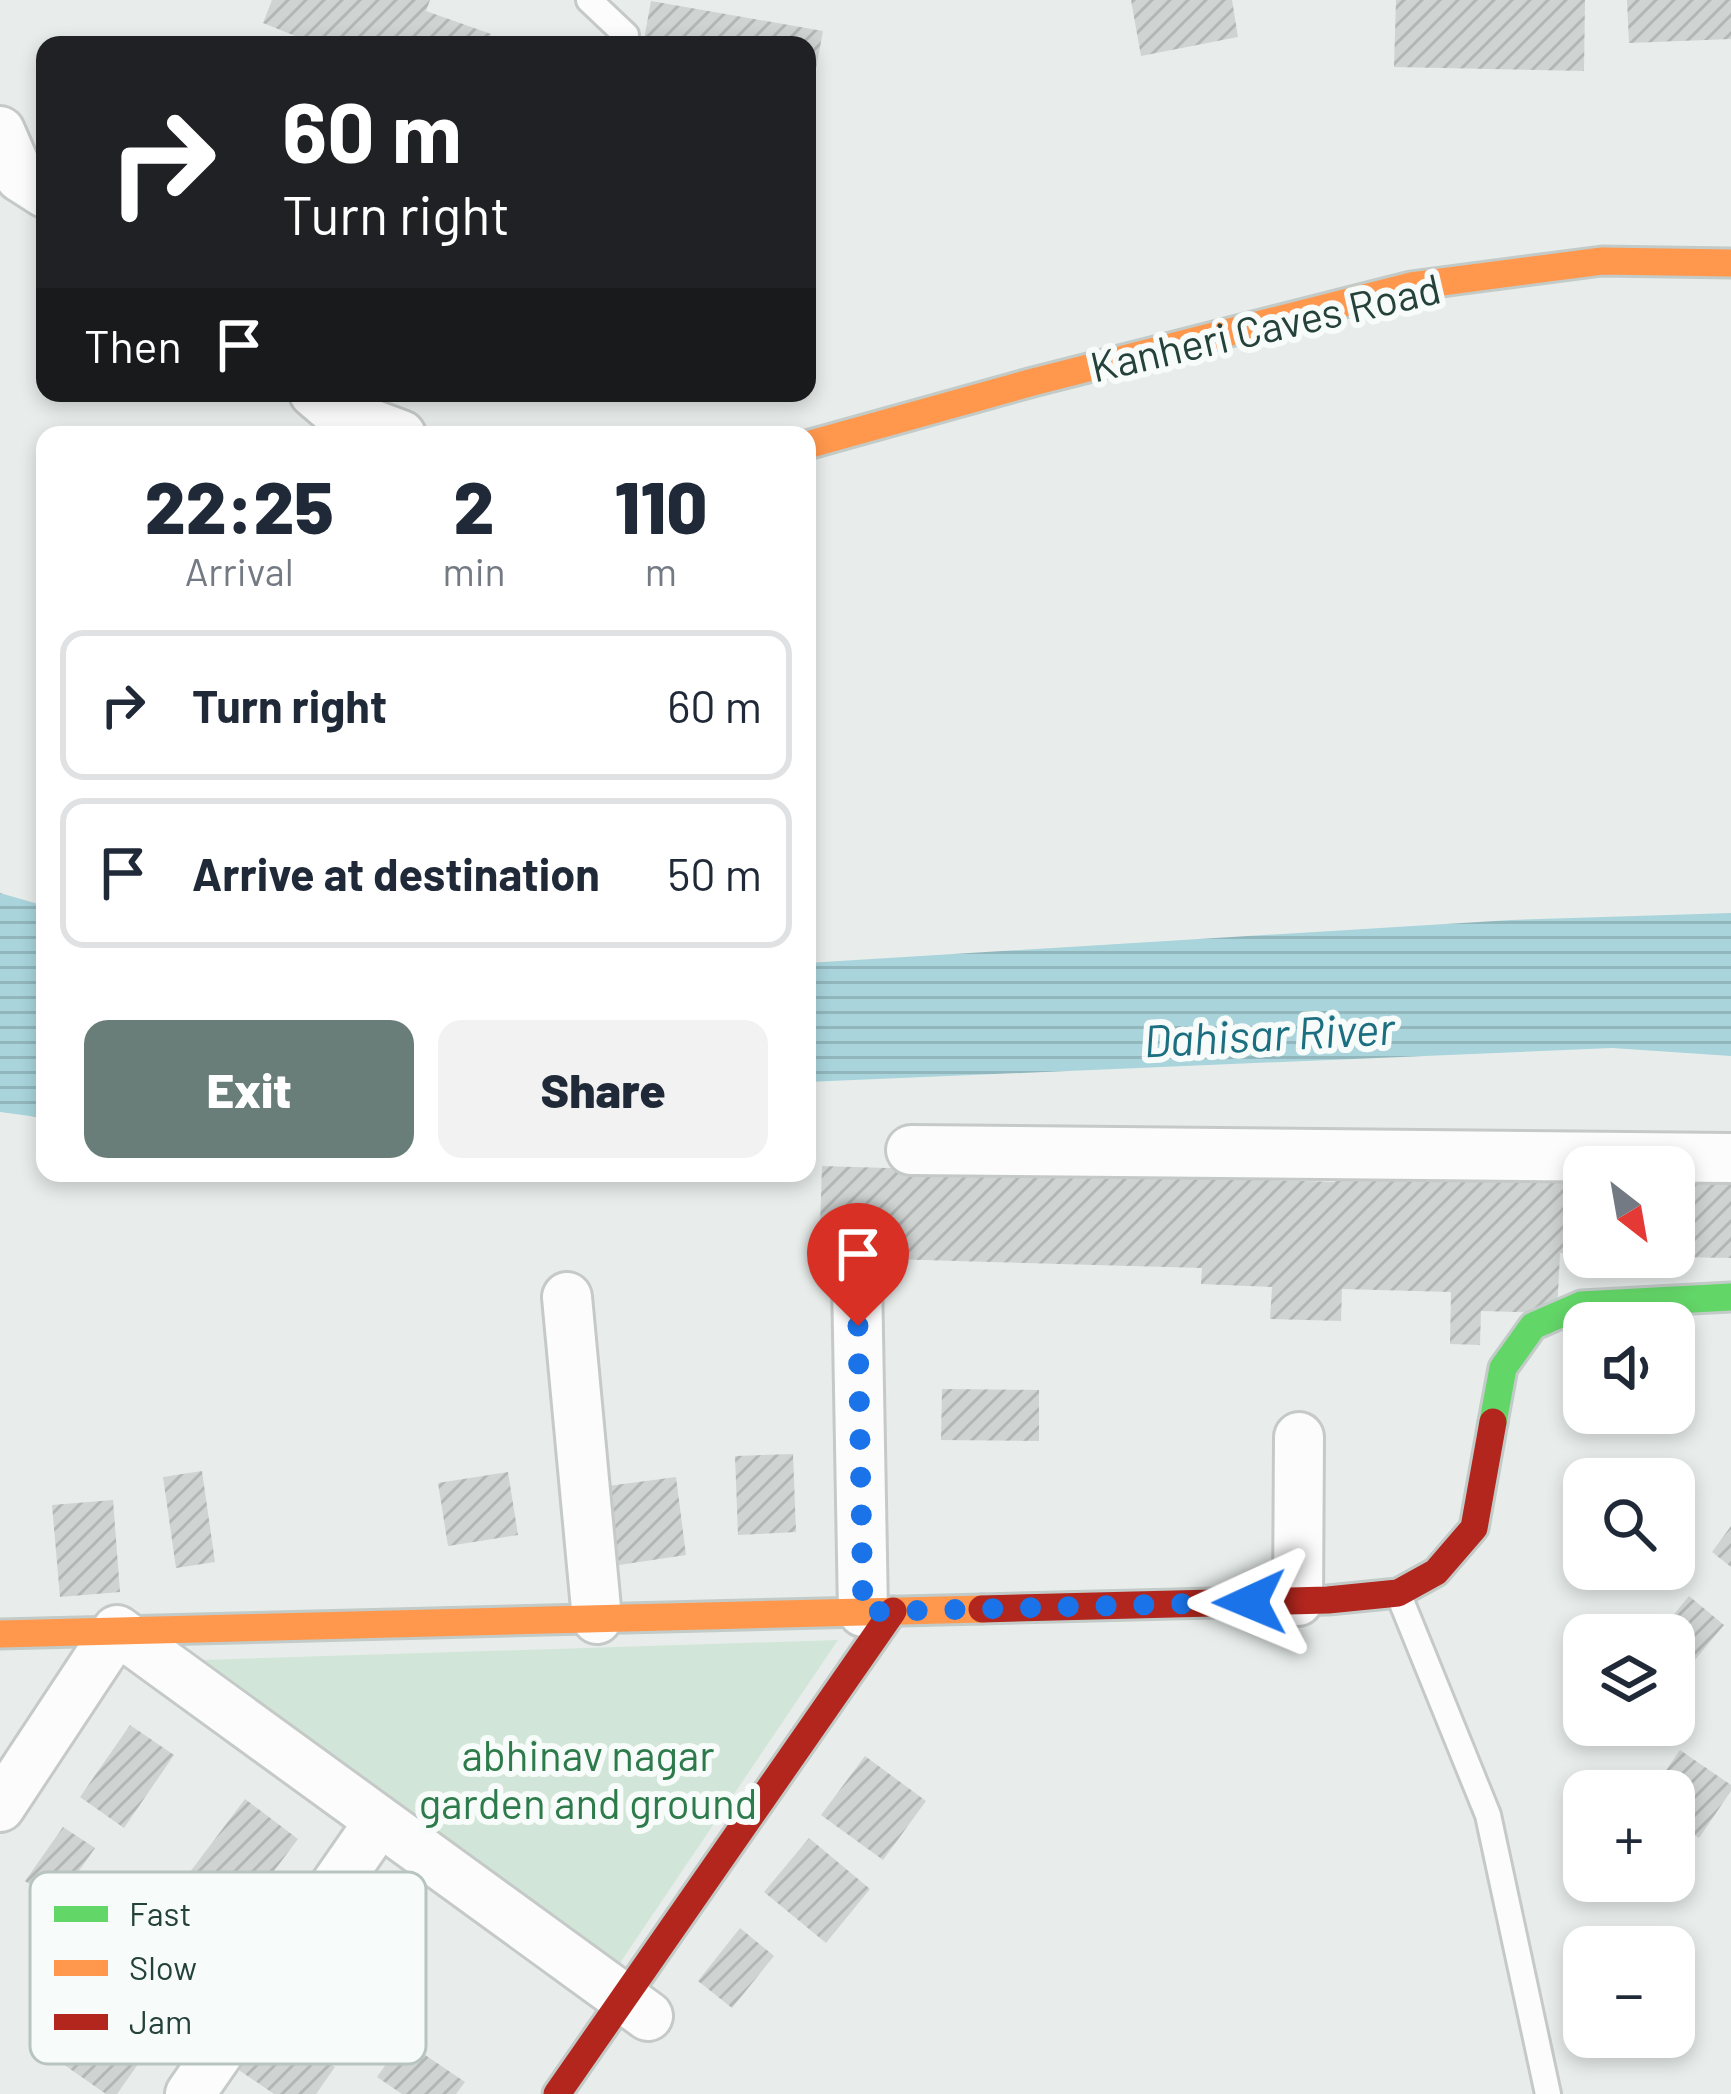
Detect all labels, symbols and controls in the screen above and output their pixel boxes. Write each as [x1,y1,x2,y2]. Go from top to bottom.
text: 60 m [282,79,462,180]
icon: right [84,84,240,240]
text: Turn right [282,181,510,246]
street label: Kanheri Caves Road [1085,261,1445,391]
icon: arrive [206,312,272,378]
text: Then [84,318,182,372]
text: 22:25 [145,462,334,548]
text: 2 [454,462,494,548]
text: 110 [614,462,707,548]
text: Arrival [185,547,294,594]
text: min [442,547,506,594]
text: m [645,547,677,594]
icon: right [90,672,156,738]
text: Turn right [192,678,387,732]
text: 60 m [667,678,762,732]
icon: arrive [90,840,156,906]
text: Arrive at destination [192,846,600,900]
text: 50 m [667,846,762,900]
water label: Dahisar River [1142,999,1398,1067]
button: Exit [84,1020,414,1158]
button: Share [438,1020,768,1158]
north arrow [1563,1146,1695,1278]
map controls [1563,1146,1695,2058]
pin [807,1203,909,1326]
icon: arrive [825,1221,891,1287]
button: sound [1563,1302,1695,1434]
button: search [1563,1458,1695,1590]
position arrow [1187,1539,1313,1665]
button: layers [1563,1614,1695,1746]
park label: abhinav nagar garden and ground [419,1729,757,1828]
button: + [1563,1770,1695,1902]
legend [30,1872,426,2064]
text: Fast [129,1893,191,1933]
button: − [1563,1926,1695,2058]
text: Slow [129,1947,197,1987]
text: Jam [129,2001,192,2041]

